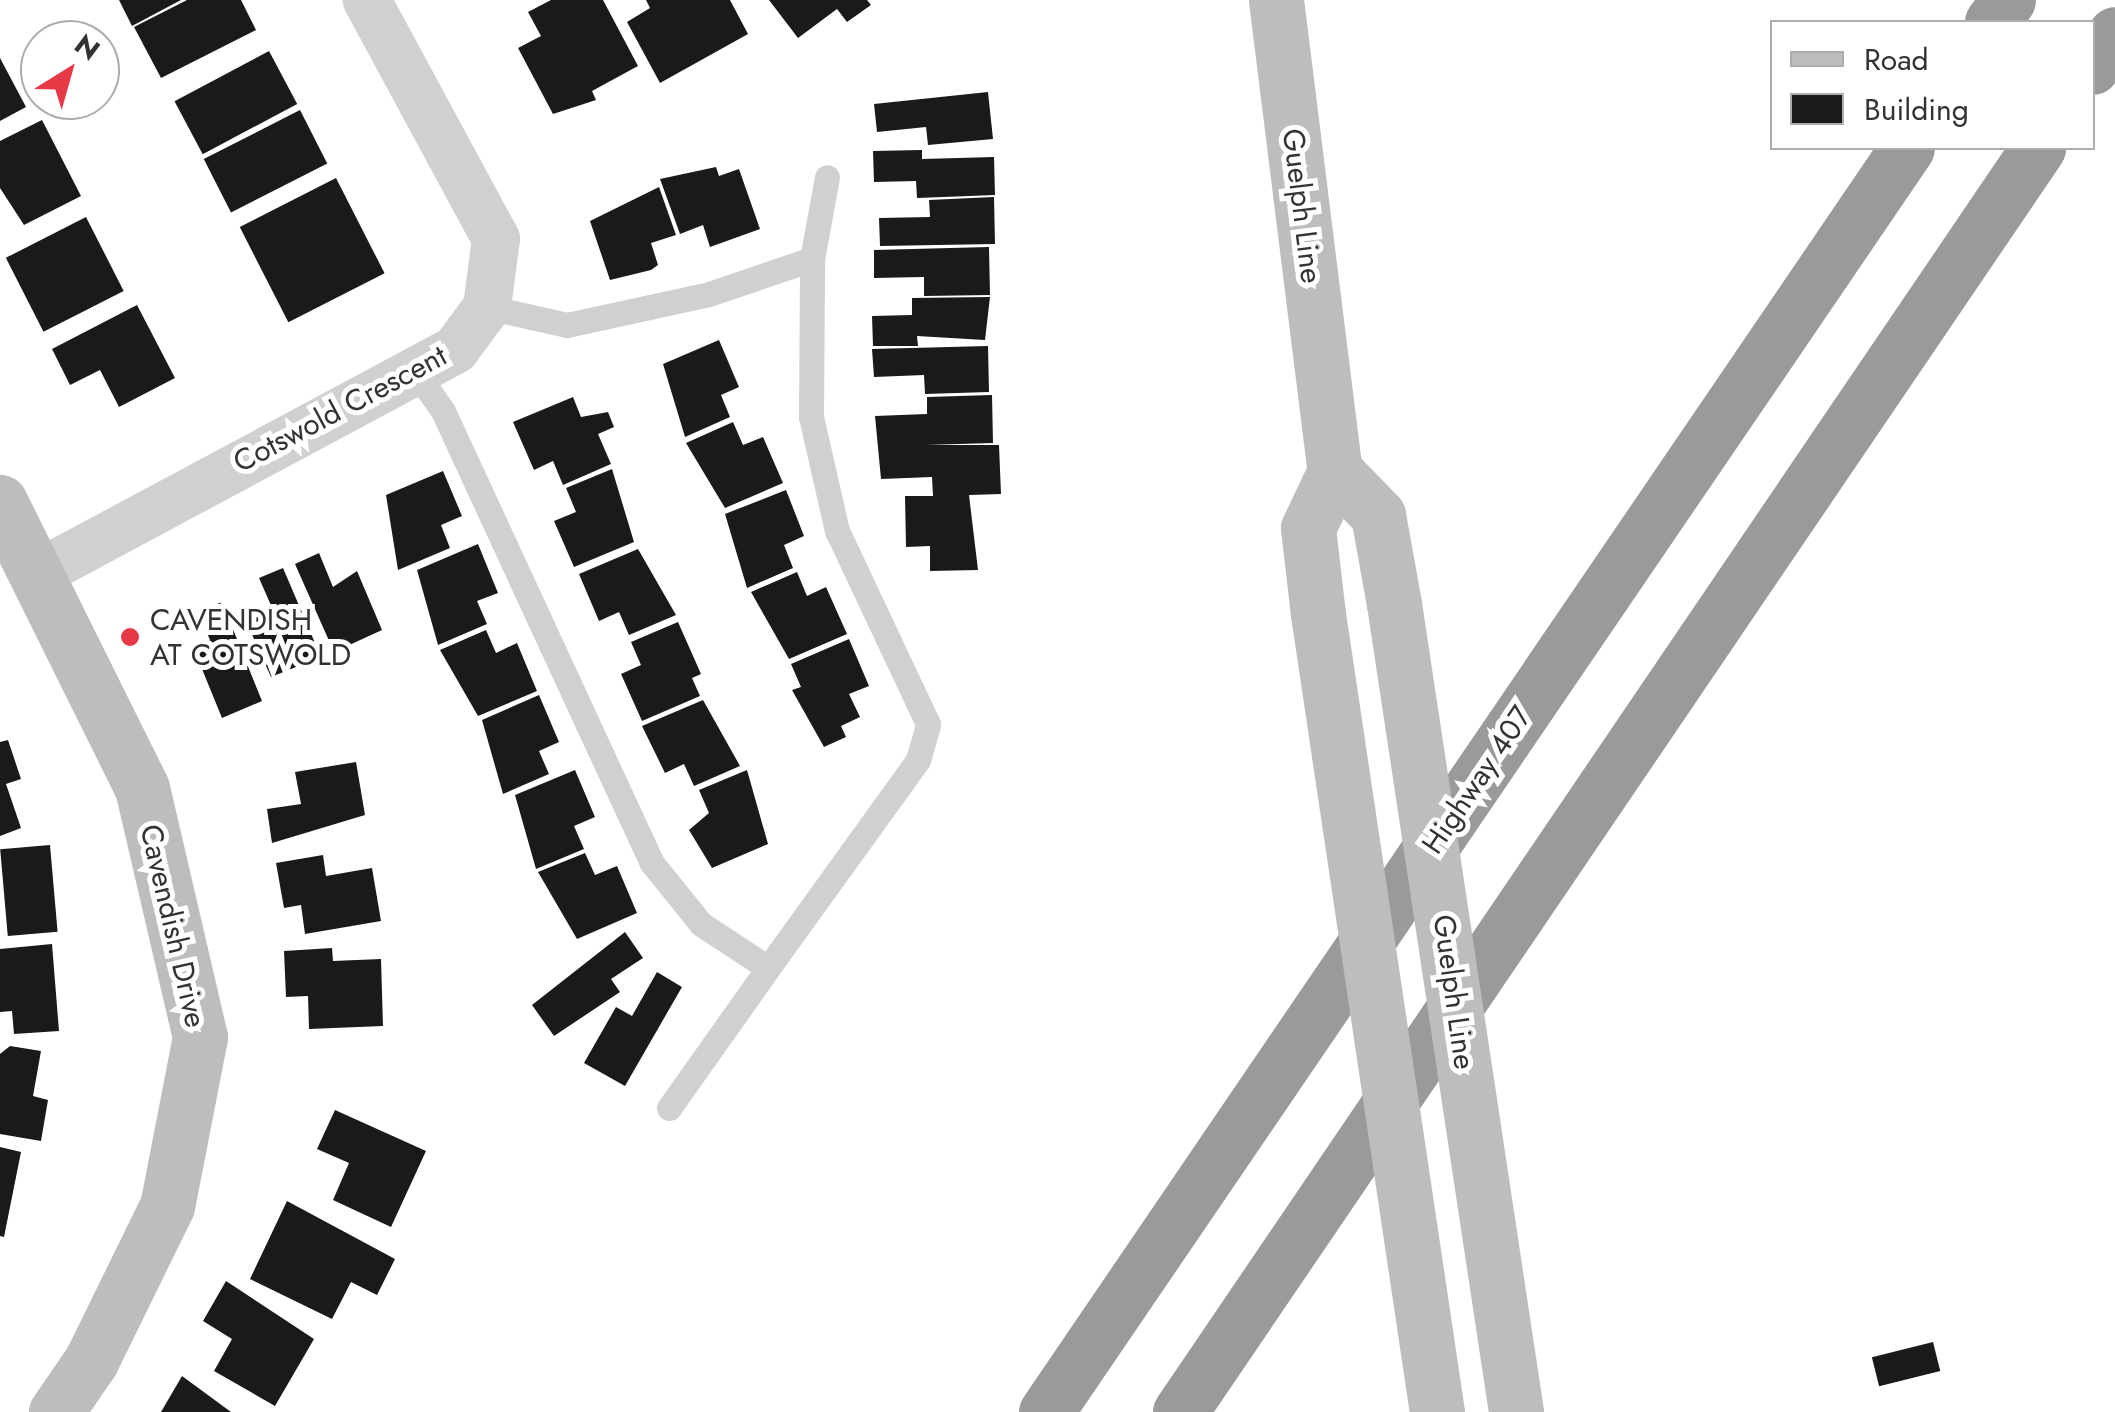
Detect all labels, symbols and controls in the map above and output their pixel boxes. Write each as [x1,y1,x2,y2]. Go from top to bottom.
north arrow [20,20,120,120]
legend [1770,20,2095,150]
text: N [66,24,108,70]
text: Road [1864,38,1929,81]
text: Building [1864,88,1969,131]
street label: Guelph Line [1275,127,1329,285]
street label: Cotswold Crescent [227,338,453,480]
place label: CAVENDISH AT COTSWOLD [150,602,351,672]
marker: CAVENDISH AT COTSWOLD [119,626,141,648]
street label: Highway 407 [1415,699,1539,861]
street label: Cavendish Drive [132,821,214,1031]
street label: Guelph Line [1425,912,1483,1072]

